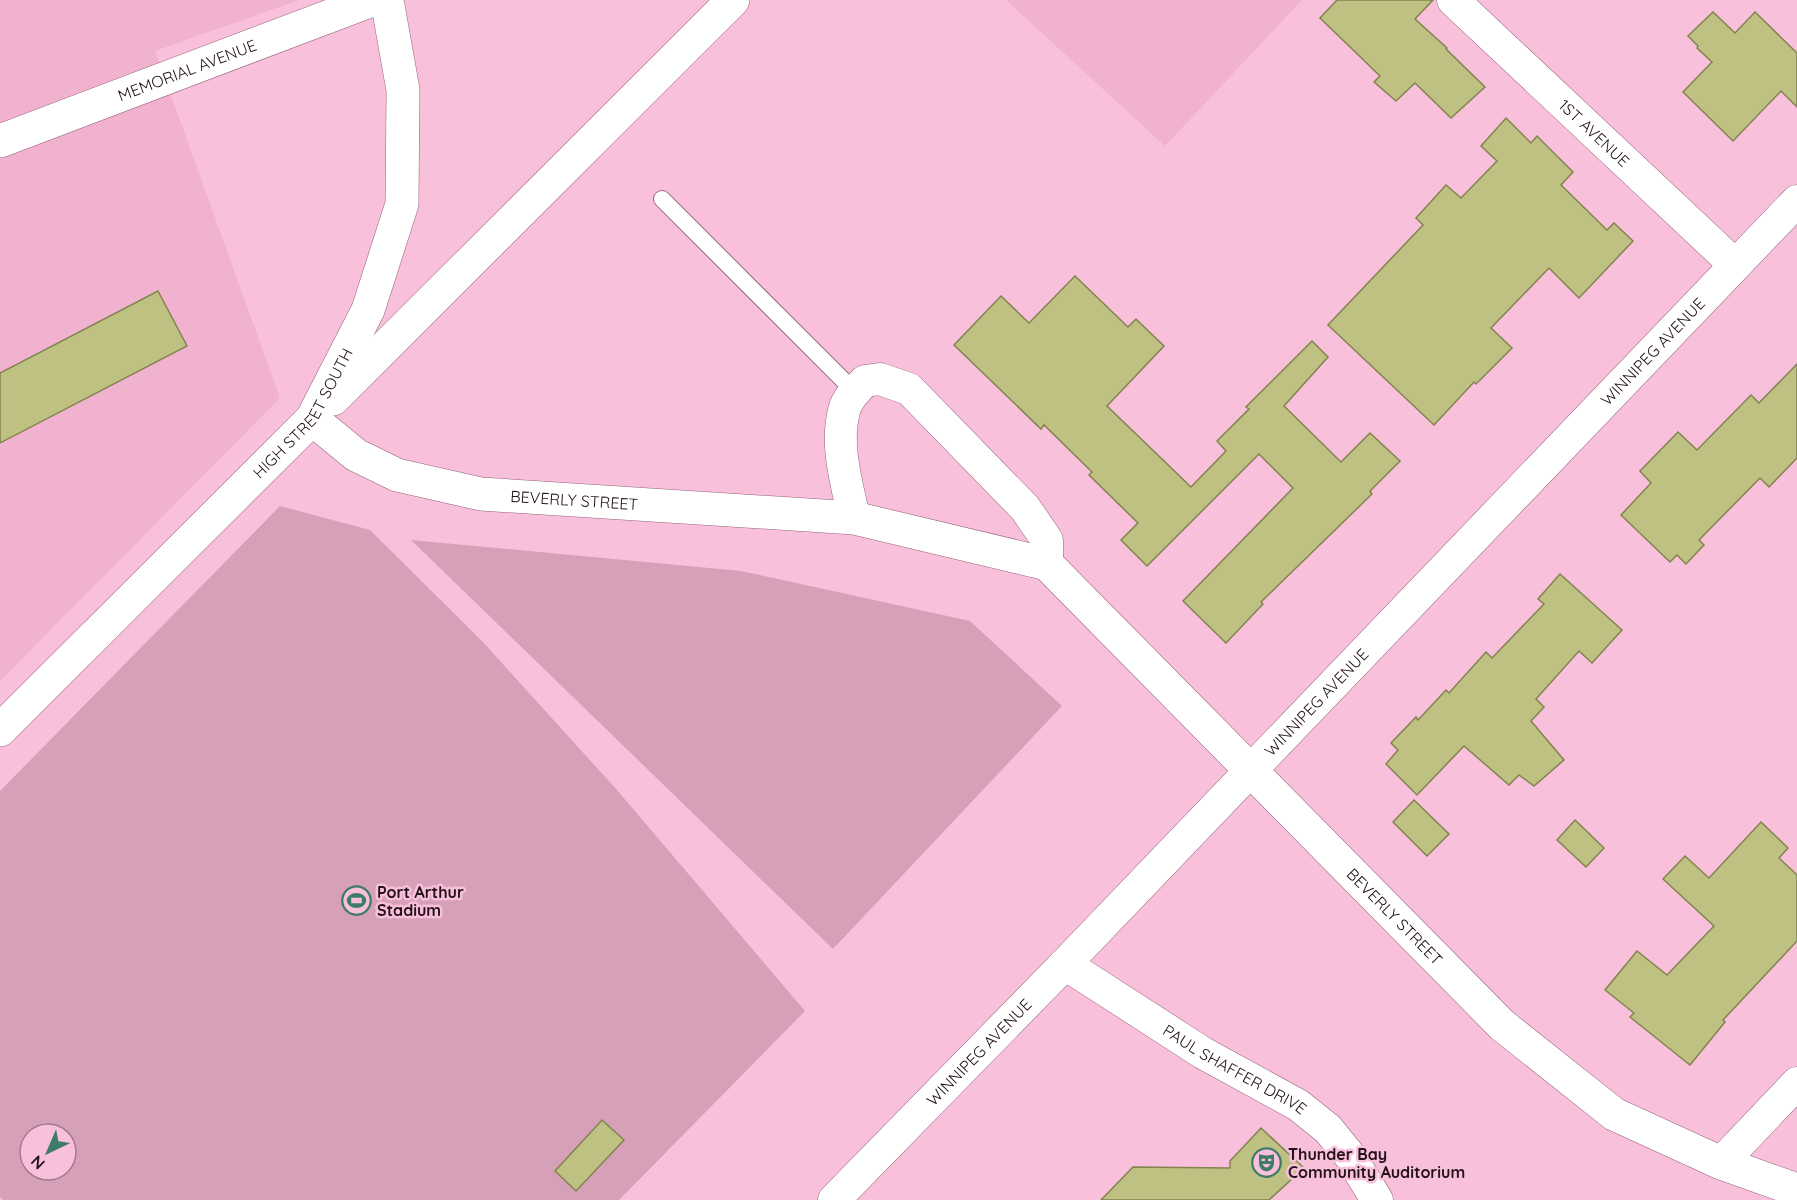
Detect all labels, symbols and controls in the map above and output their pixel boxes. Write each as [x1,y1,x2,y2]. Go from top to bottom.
street label: MEMORIAL AVENUE [115,35,259,105]
street label: 1ST AVENUE [1555,95,1634,171]
street label: WINNIPEG AVENUE [1596,293,1709,410]
street label: HIGH STREET SOUTH [249,345,357,482]
street label: BEVERLY STREET [510,486,639,514]
street label: WINNIPEG AVENUE [1260,644,1372,760]
street label: BEVERLY STREET [1343,864,1447,969]
place label: Port Arthur Stadium [377,882,464,920]
sports icon: Port Arthur Stadium [340,885,372,917]
street label: WINNIPEG AVENUE [922,994,1036,1110]
street label: PAUL SHAFFER DRIVE [1159,1020,1311,1118]
north arrow [18,1122,78,1182]
place label: Thunder Bay Community Auditorium [1288,1144,1465,1182]
theatre icon: Thunder Bay Community Auditorium [1251,1147,1283,1179]
text: N [26,1152,49,1174]

